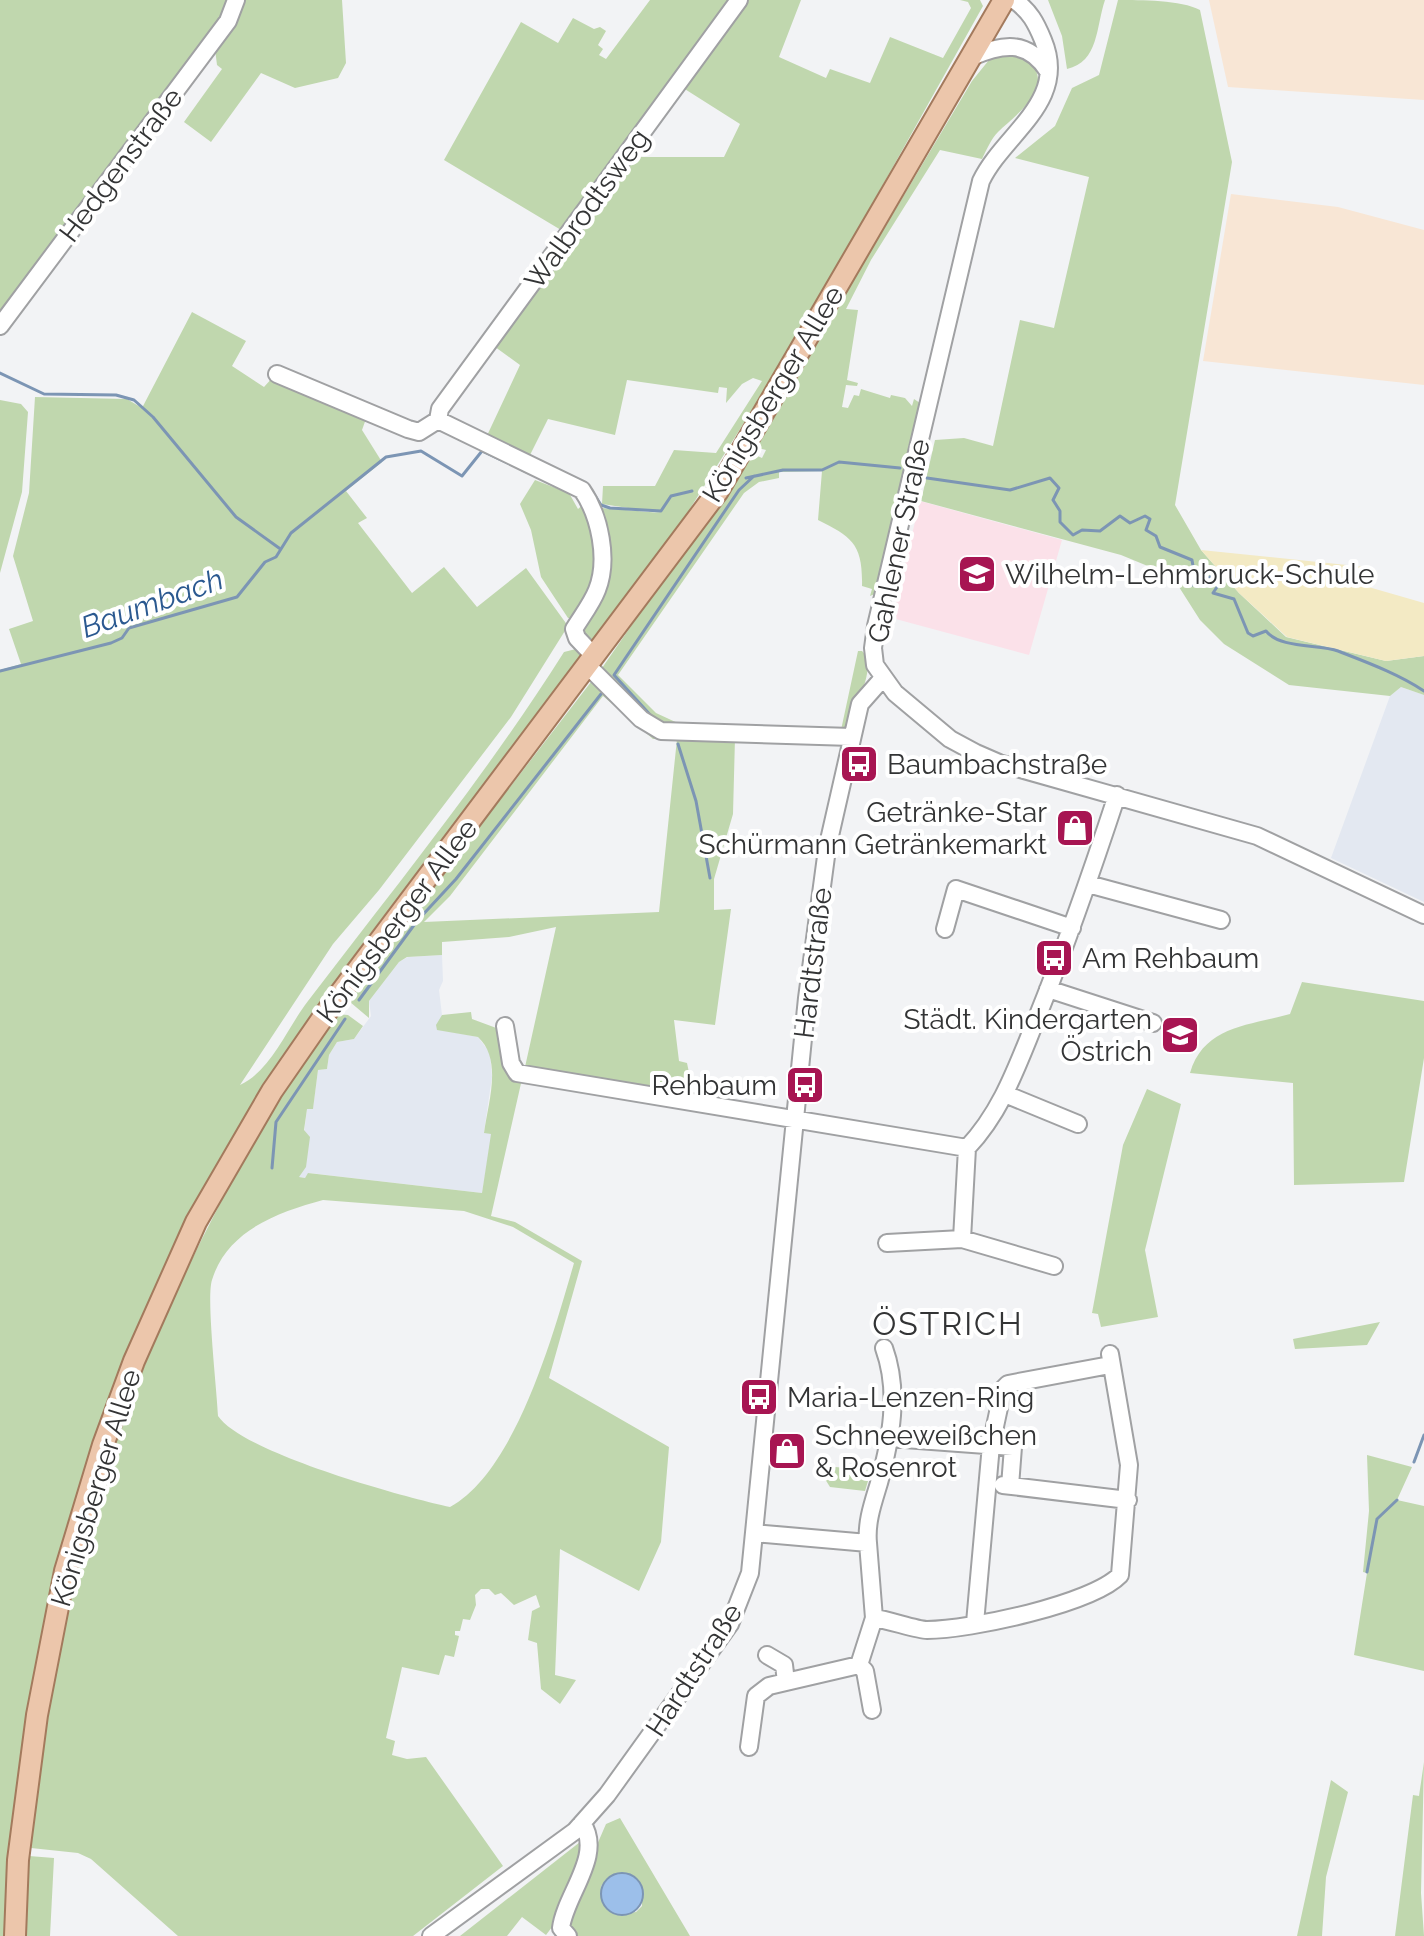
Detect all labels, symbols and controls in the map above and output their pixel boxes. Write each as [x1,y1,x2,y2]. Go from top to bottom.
street label: Hedgenstraße [52,82,190,248]
street label: Walbrodtsweg [518,122,656,296]
street label: Königsberger Allee [695,280,851,508]
street label: Gahlener Straße [861,436,937,646]
school or university icon: Wilhelm-Lehmbruck-Schule [956,553,998,595]
place label: Wilhelm-Lehmbruck-Schule [1005,558,1374,591]
water label: Baumbach [76,561,228,645]
bus stop icon: Baumbachstraße [838,743,880,785]
place label: Baumbachstraße [887,748,1107,781]
place label: Getränke-Star Schürmann Getränkemarkt [698,796,1048,861]
shop icon: Getränke-Star Schürmann Getränkemarkt [1054,807,1096,849]
street label: Königsberger Allee [310,813,484,1029]
street label: Hardtstraße [787,886,839,1040]
bus stop icon: Am Rehbaum [1033,937,1075,979]
place label: Am Rehbaum [1082,942,1259,975]
place label: Städt. Kindergarten Östrich [903,1003,1152,1068]
school or university icon: Städt. Kindergarten Östrich [1159,1014,1201,1056]
bus stop icon: Rehbaum [784,1064,826,1106]
place label: Rehbaum [652,1069,777,1102]
district label: ÖSTRICH [872,1305,1024,1342]
street label: Königsberger Allee [44,1365,148,1611]
bus stop icon: Maria-Lenzen-Ring [738,1376,780,1418]
place label: Maria-Lenzen-Ring [787,1381,1034,1414]
place label: Schneeweißchen & Rosenrot [815,1419,1037,1484]
shop icon: Schneeweißchen & Rosenrot [766,1430,808,1472]
street label: Hardtstraße [639,1597,749,1743]

